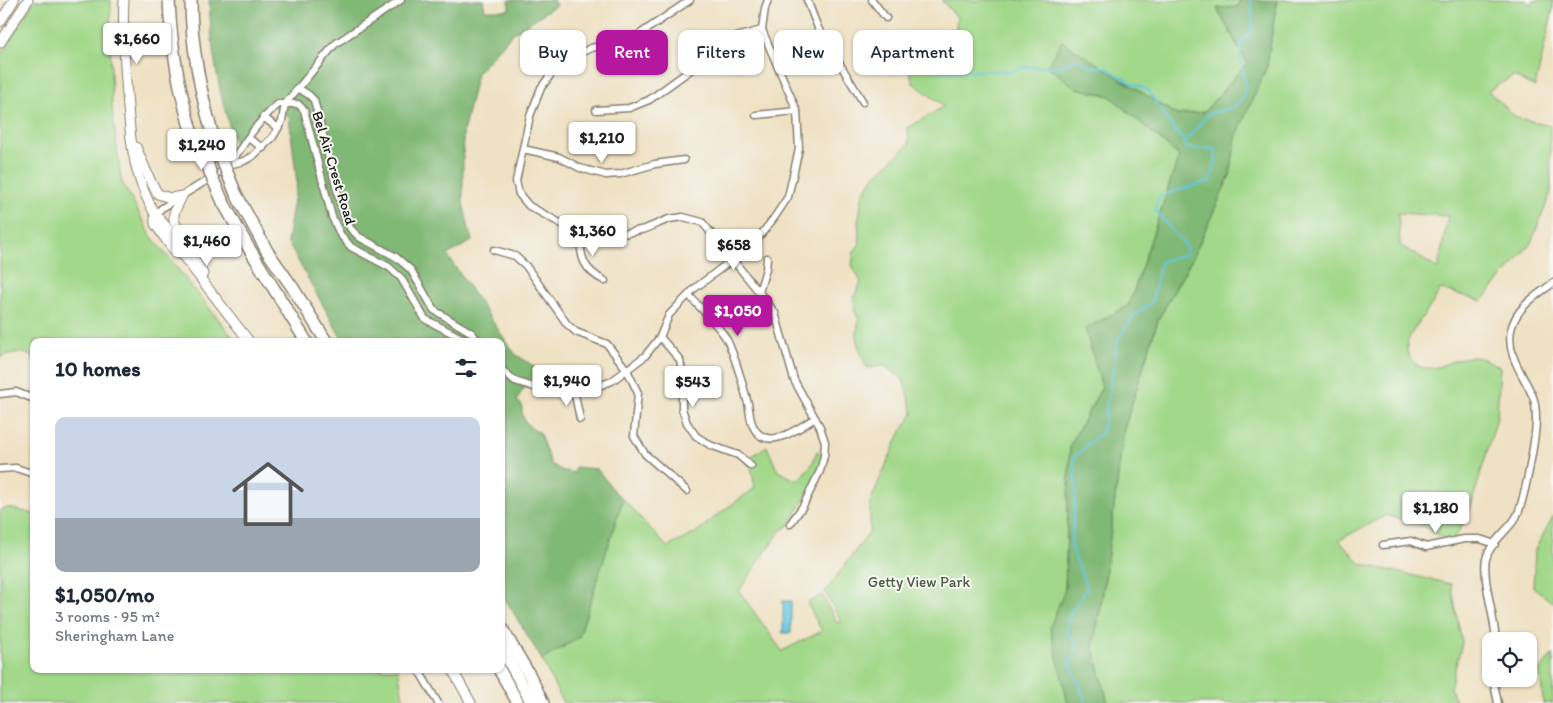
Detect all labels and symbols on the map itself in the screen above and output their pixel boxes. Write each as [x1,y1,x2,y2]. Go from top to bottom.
pin: $1,660 [96,22,178,65]
street label: Bel Air Crest Road [308,109,360,227]
pin: $1,210 [561,121,643,164]
pin: $1,240 [161,128,243,171]
pin: $1,360 [552,214,634,257]
pin: $1,460 [166,224,248,267]
pin: $658 [704,228,764,271]
pin: $1,050 [697,294,779,337]
pin: $1,940 [526,364,608,407]
pin: $543 [663,366,723,408]
pin: $1,180 [1395,492,1477,534]
park label: Getty View Park [868,573,970,591]

